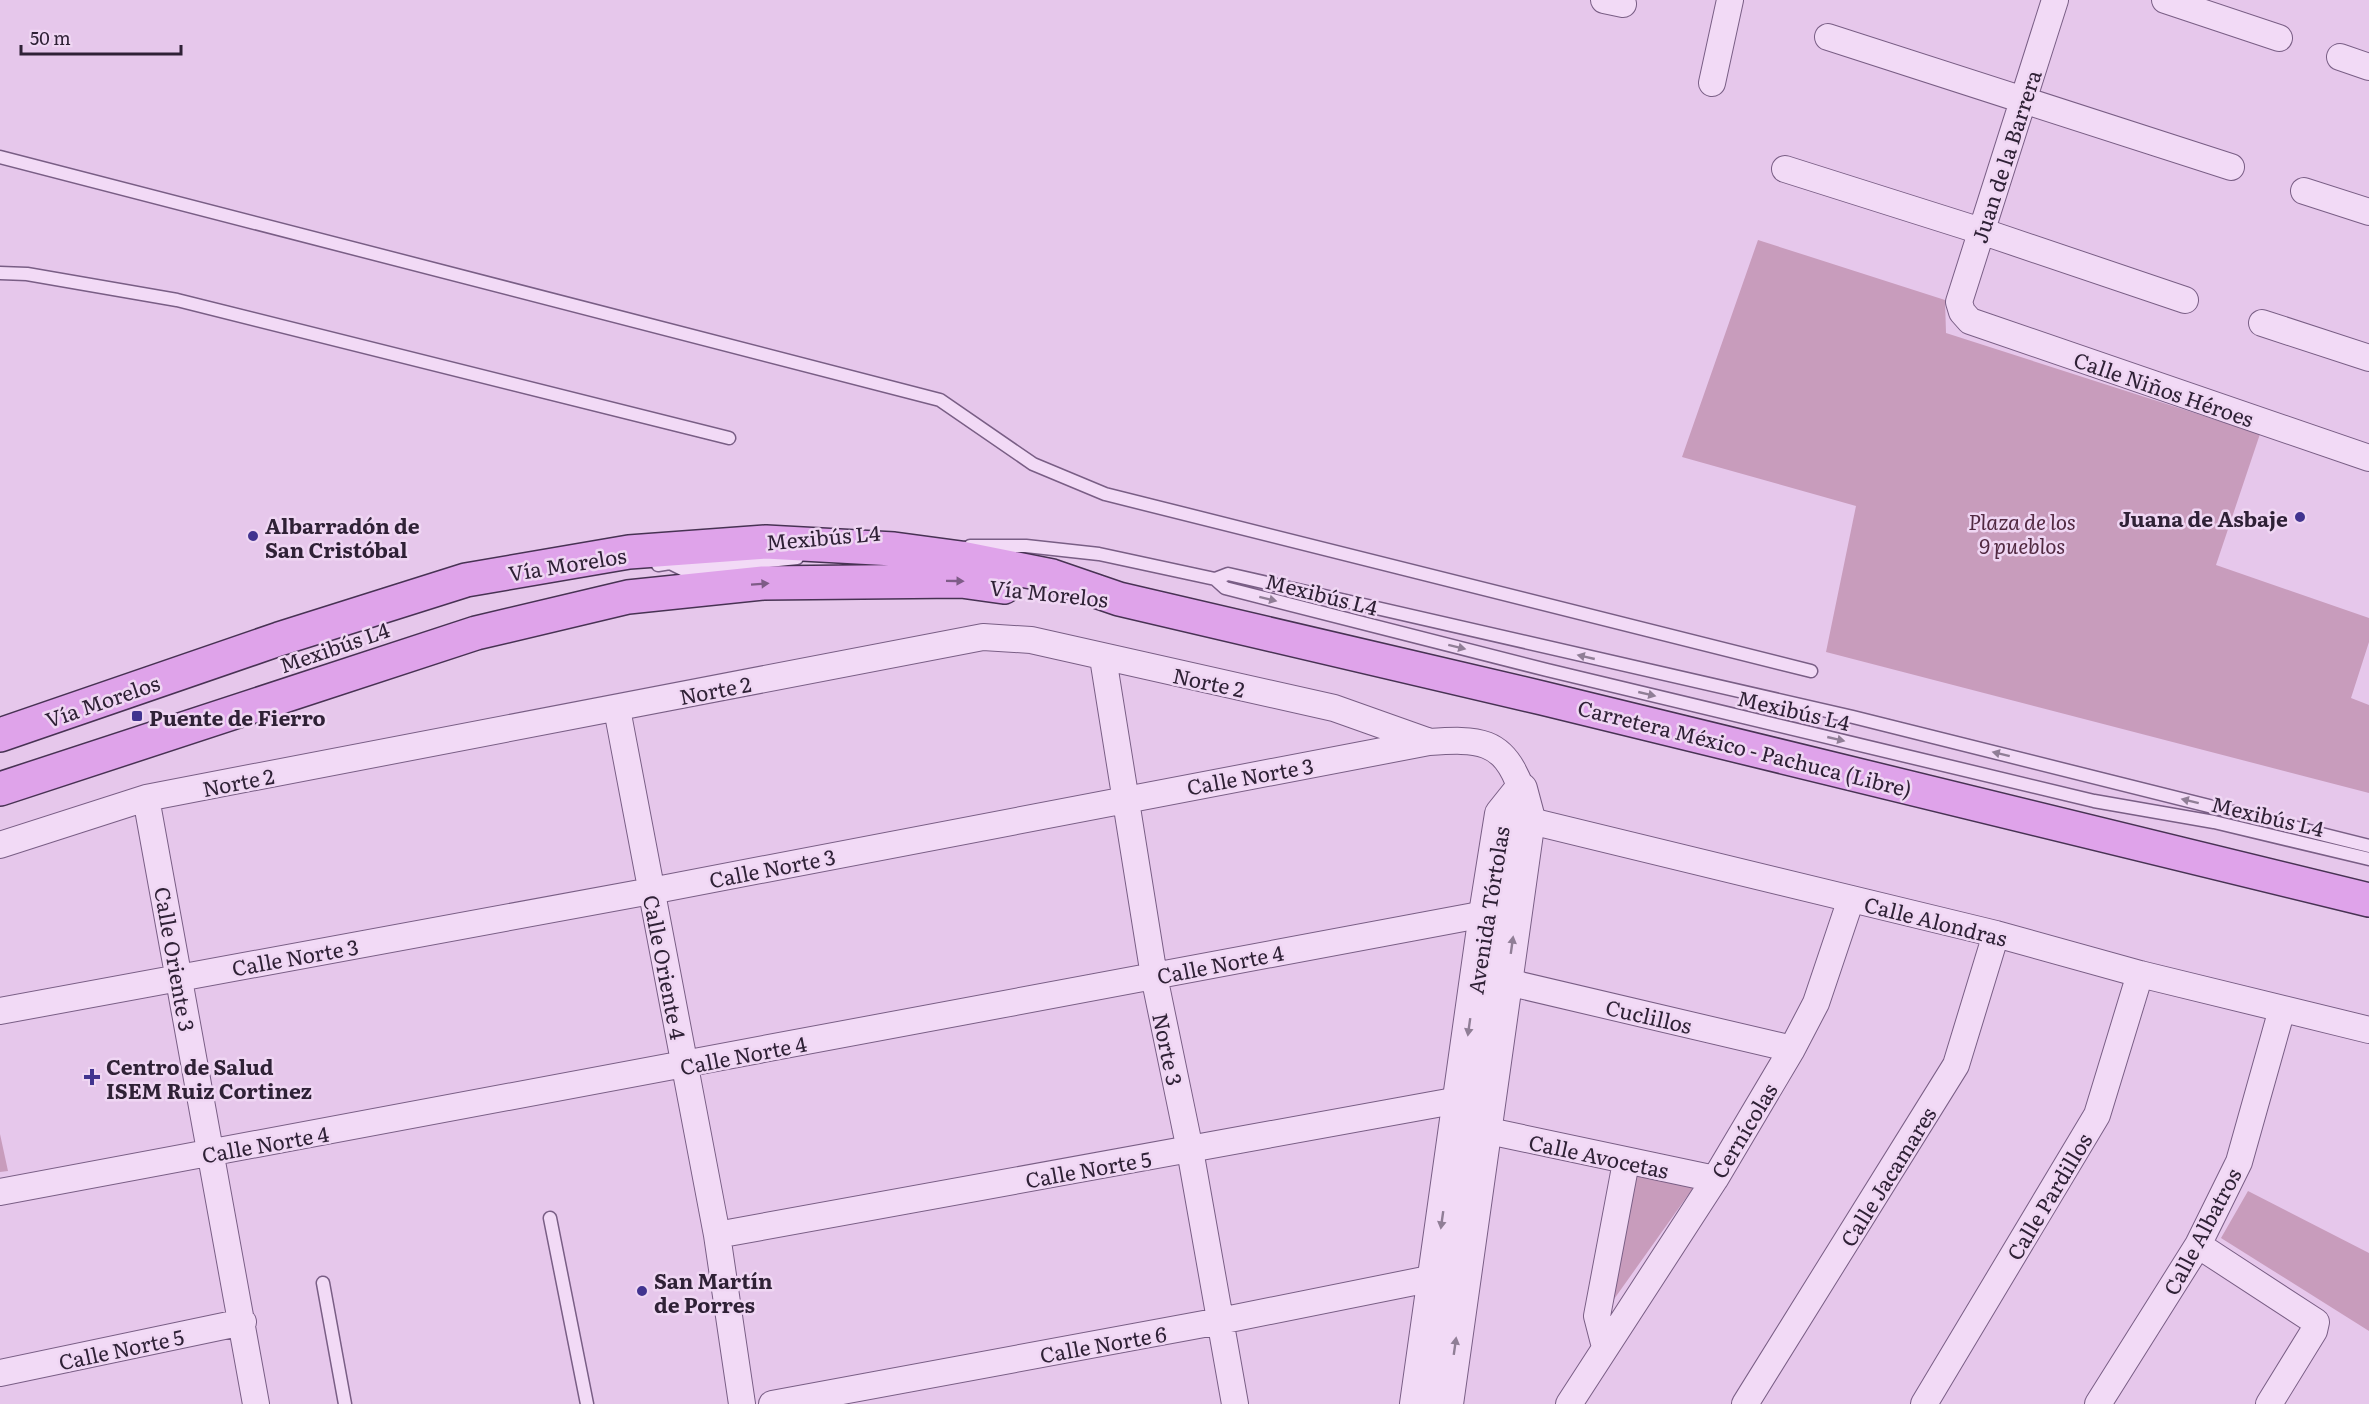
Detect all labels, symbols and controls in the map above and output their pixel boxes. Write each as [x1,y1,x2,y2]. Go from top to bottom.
scale bar [21,18,182,56]
text: 50 m [30,24,71,51]
street label: Juan de la Barrera [1962,65,2048,247]
street label: Calle Niños Héroes [2070,343,2258,433]
place label: Juana de Asbaje [2119,502,2288,533]
park label: Plaza de los 9 pueblos [1968,505,2076,560]
place label: Albarradón de San Cristóbal [265,509,420,564]
marker: Juana de Asbaje [2293,510,2307,524]
street label: Mexibús L4 [765,516,882,556]
marker: Albarradón de San Cristóbal [246,529,260,543]
street label: Vía Morelos [506,538,628,588]
street label: Mexibús L4 [1263,564,1382,622]
street label: Vía Morelos [988,570,1110,614]
one-way arrow [946,577,965,586]
one-way arrow [751,579,770,588]
one-way arrow [1259,595,1278,605]
street label: Mexibús L4 [275,613,394,679]
one-way arrow [1448,643,1467,653]
one-way arrow [1576,652,1595,661]
street label: Norte 2 [1170,658,1248,704]
street label: Vía Morelos [41,666,163,734]
street label: Norte 2 [676,667,754,711]
street label: Mexibús L4 [1735,681,1854,737]
one-way arrow [1638,689,1656,699]
street label: Carretera México - Pachuca (Libre) [1575,690,1915,804]
place label: Puente de Fierro [149,701,326,732]
marker: Puente de Fierro [130,709,144,723]
one-way arrow [1827,735,1846,745]
street label: Calle Norte 3 [1184,749,1316,801]
one-way arrow [1992,749,2010,759]
street label: Norte 2 [199,759,277,803]
street label: Mexibús L4 [2209,787,2328,843]
one-way arrow [2181,796,2199,806]
street label: Avenida Tórtolas [1458,824,1516,996]
street label: Calle Norte 3 [706,840,838,894]
street label: Calle Oriente 3 [148,884,204,1034]
street label: Calle Alondras [1861,887,2011,953]
street label: Calle Oriente 4 [637,892,695,1042]
street label: Calle Norte 3 [229,930,361,982]
street label: Calle Norte 4 [1154,935,1286,990]
one-way arrow [1507,935,1517,954]
street label: Cuclillos [1603,990,1695,1040]
street label: Norte 3 [1146,1010,1192,1088]
one-way arrow [1465,1018,1474,1037]
street label: Calle Norte 4 [677,1026,809,1081]
place label: Centro de Salud ISEM Ruiz Cortinez [106,1050,312,1105]
marker: Centro de Salud ISEM Ruiz Cortinez [83,1068,101,1086]
street label: Cernícolas [1702,1076,1784,1184]
street label: Calle Jacamares [1832,1100,1942,1252]
street label: Calle Norte 4 [199,1117,331,1169]
street label: Calle Avocetas [1526,1125,1672,1185]
street label: Calle Pardillos [1998,1127,2098,1265]
street label: Calle Norte 5 [1023,1142,1153,1194]
street label: Calle Albatros [2154,1162,2248,1300]
one-way arrow [1438,1211,1447,1230]
place label: San Martín de Porres [654,1264,773,1319]
marker: San Martín de Porres [635,1284,649,1298]
street label: Calle Norte 6 [1037,1317,1169,1369]
street label: Calle Norte 5 [55,1320,187,1376]
one-way arrow [1450,1336,1460,1355]

